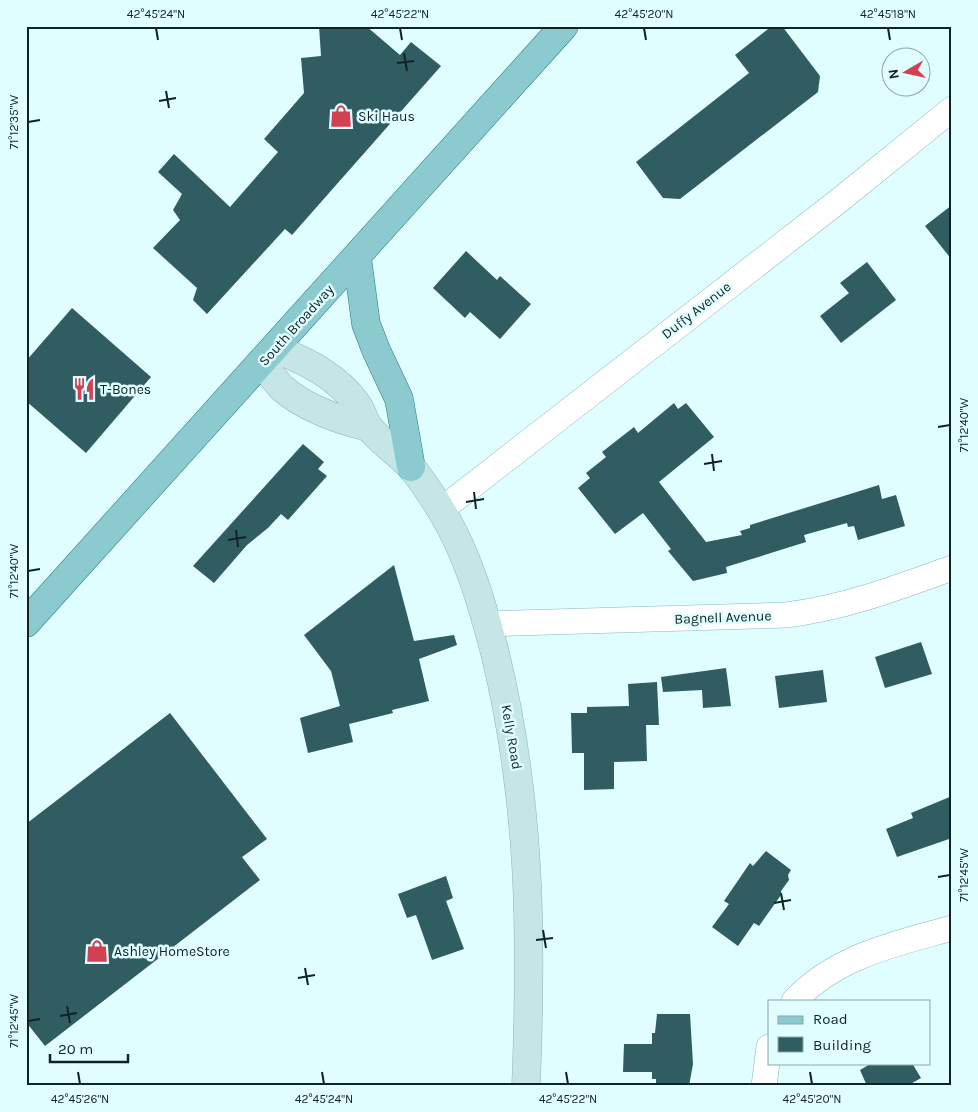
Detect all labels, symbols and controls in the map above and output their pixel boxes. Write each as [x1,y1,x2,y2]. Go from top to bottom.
text: 42°45'24"N [127,7,185,21]
text: 42°45'22"N [371,7,429,21]
text: 42°45'20"N [615,7,673,21]
text: 42°45'18"N [860,7,916,21]
north arrow [880,48,930,98]
text: N [884,68,903,80]
text: 71°12'35"W [7,94,21,149]
shop icon: Ski Haus [328,103,354,129]
place label: Ski Haus [358,108,415,125]
street label: Duffy Avenue [658,278,734,343]
street label: South Broadway [255,281,338,369]
restaurant icon: T-Bones [71,376,97,402]
place label: T-Bones [100,381,151,398]
text: 71°12'40"W [957,398,971,452]
text: 71°12'40"W [7,544,21,598]
street label: Bagnell Avenue [674,607,772,628]
street label: Kelly Road [497,703,526,771]
text: 71°12'45"W [957,848,971,902]
shop icon: Ashley HomeStore [84,938,110,964]
place label: Ashley HomeStore [114,943,230,960]
text: 71°12'45"W [7,994,21,1048]
legend [768,1000,930,1064]
text: Road [813,1010,848,1028]
scale bar [50,1032,128,1064]
text: Building [813,1036,871,1054]
text: 20 m [58,1040,93,1058]
text: 42°45'26"N [51,1092,109,1106]
text: 42°45'24"N [295,1092,353,1106]
text: 42°45'22"N [539,1092,597,1106]
text: 42°45'20"N [783,1092,841,1106]

